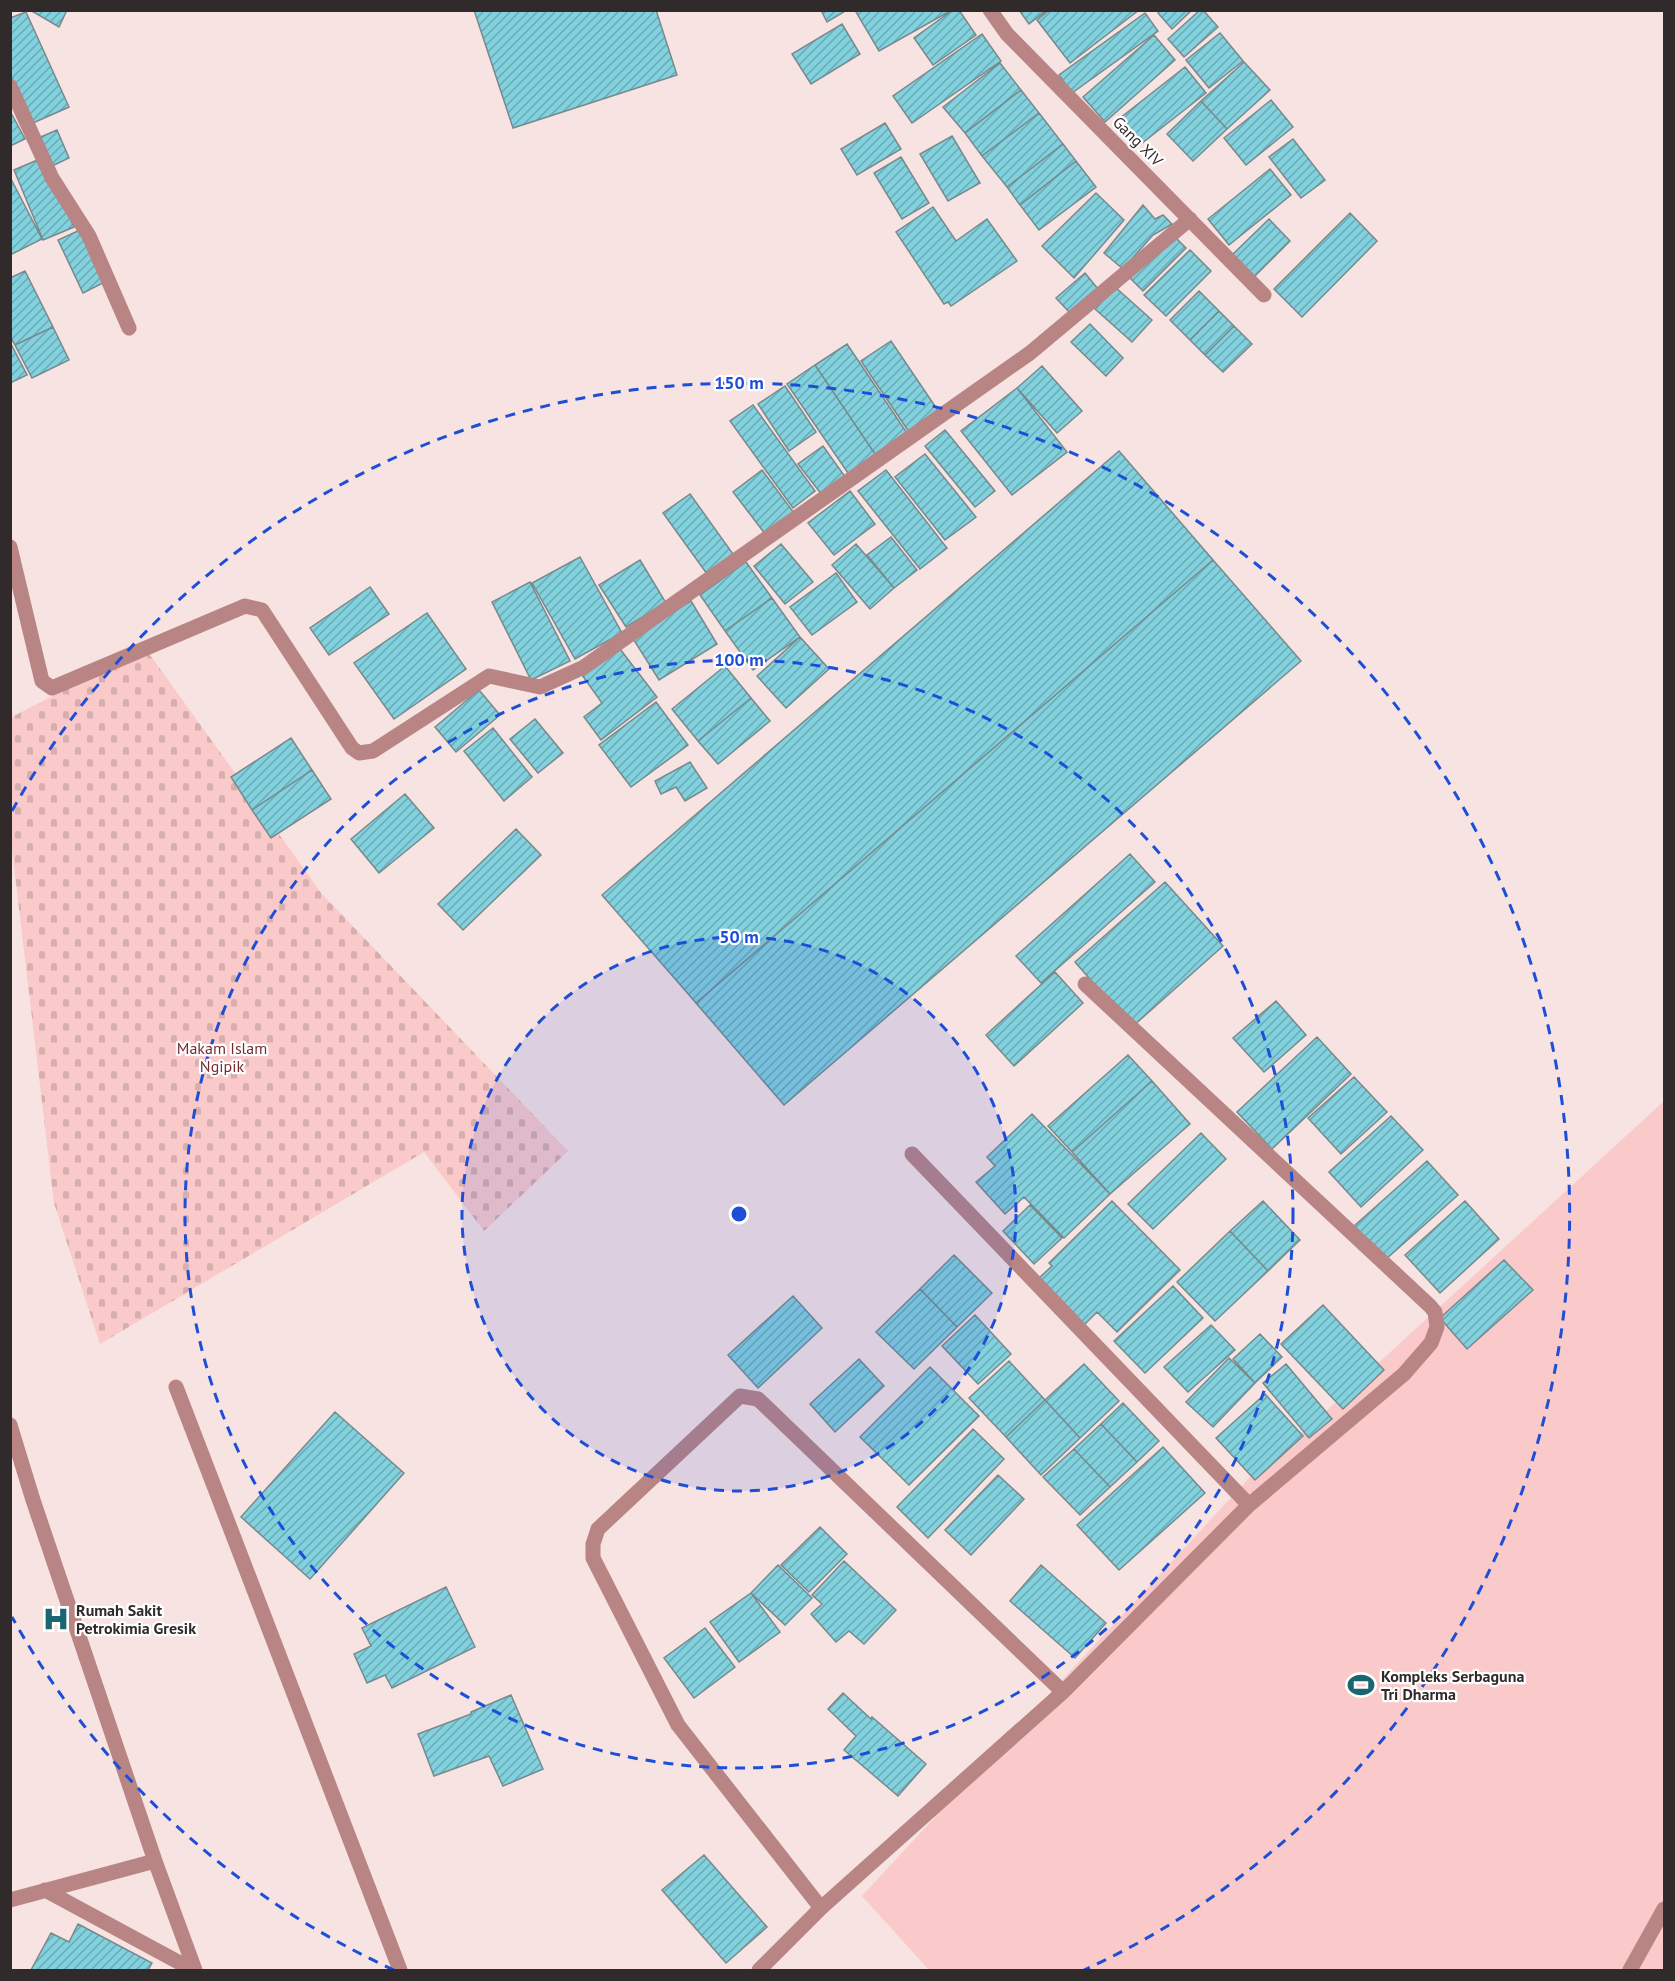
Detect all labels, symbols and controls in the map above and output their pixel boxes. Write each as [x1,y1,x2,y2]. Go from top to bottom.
street label: Gang XIV [1109,112,1168,171]
text: 150 m [714,371,764,394]
text: 100 m [714,648,764,671]
text: 50 m [719,925,759,948]
park label: Makam Islam Ngipik [177,1038,267,1076]
centre of rings [729,1204,749,1224]
place label: Rumah Sakit Petrokimia Gresik [76,1600,196,1638]
hospital icon: Rumah Sakit Petrokimia Gresik [41,1604,71,1634]
place label: Kompleks Serbaguna Tri Dharma [1381,1666,1524,1704]
sports icon: Kompleks Serbaguna Tri Dharma [1346,1670,1376,1700]

